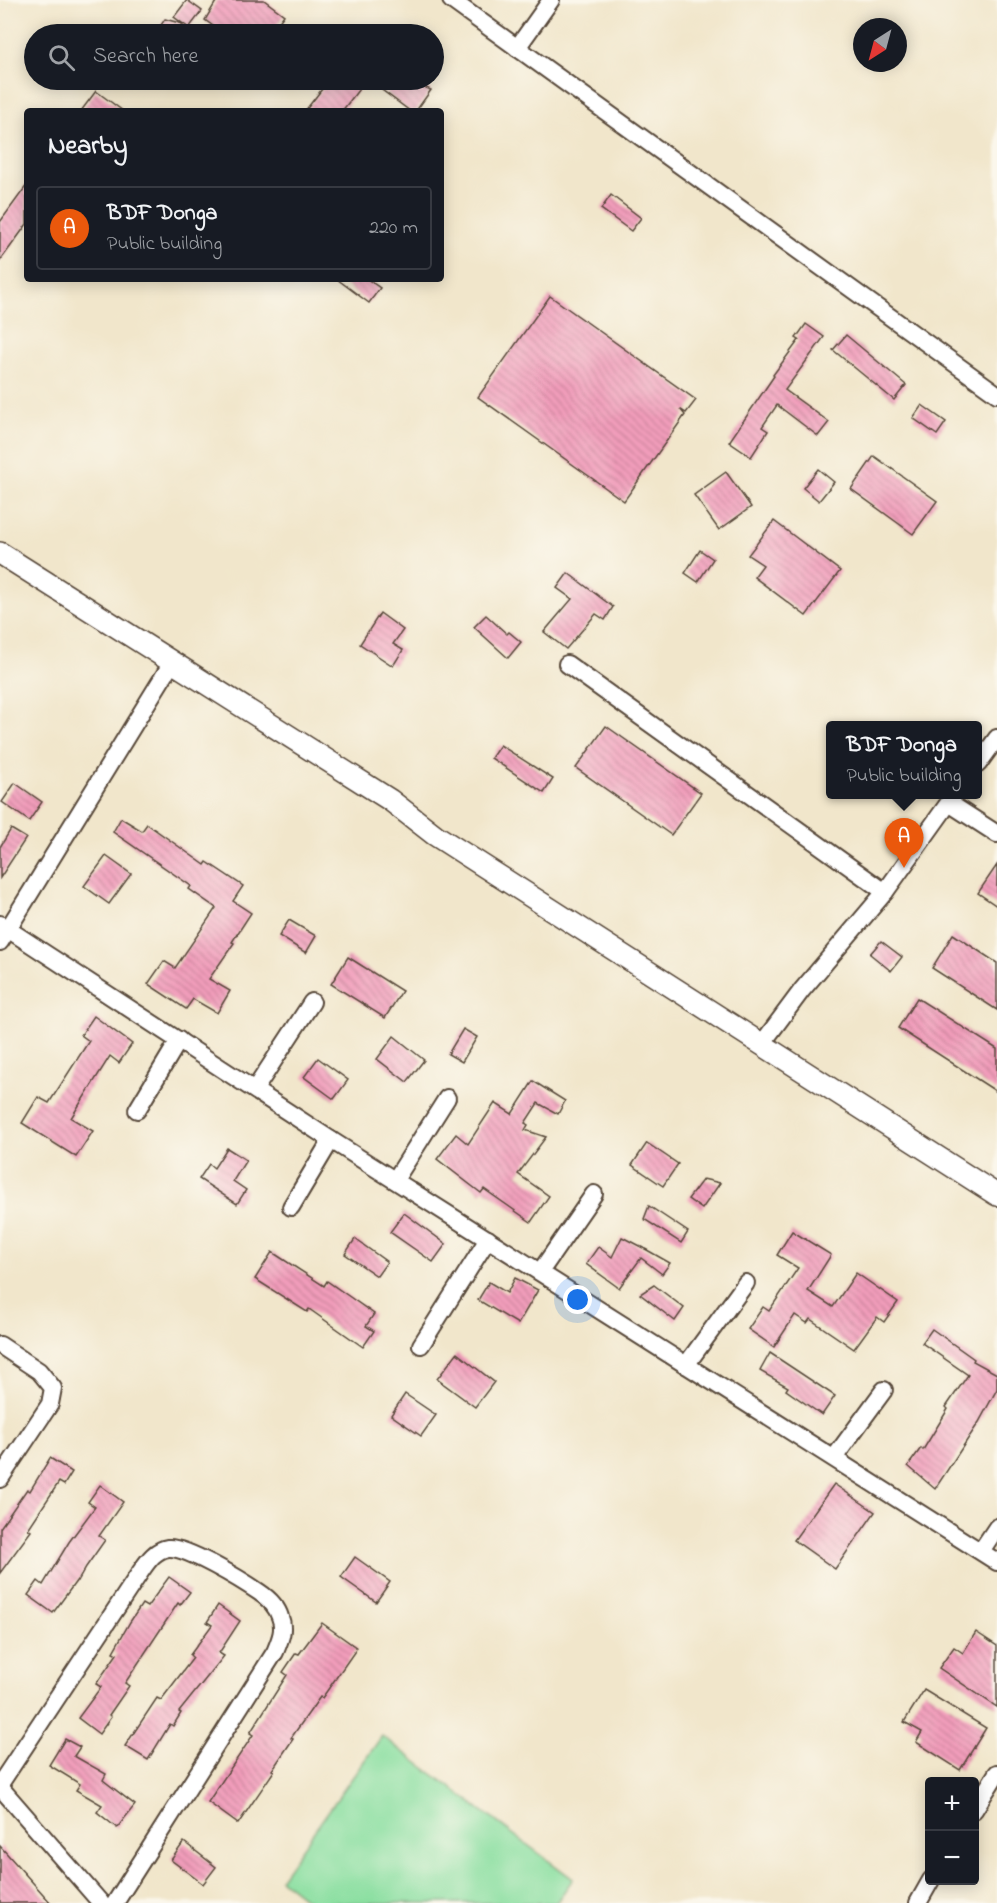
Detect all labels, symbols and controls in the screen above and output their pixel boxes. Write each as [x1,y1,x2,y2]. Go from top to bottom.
north arrow [853,18,907,72]
search box [24,24,444,90]
icon: search [45,41,78,74]
text: Search here [93,41,198,73]
text: Nearby [48,128,127,166]
text: BDF Donga [107,198,217,230]
text: A [63,214,76,243]
text: 220 m [369,214,418,243]
text: Public building [107,230,222,259]
popup [826,721,982,799]
text: BDF Donga [846,730,957,762]
text: Public building [846,762,962,791]
pin: A [884,818,924,868]
your location [563,1285,592,1314]
map controls [925,1777,979,1885]
button: + [925,1777,979,1831]
button: − [925,1831,979,1885]

